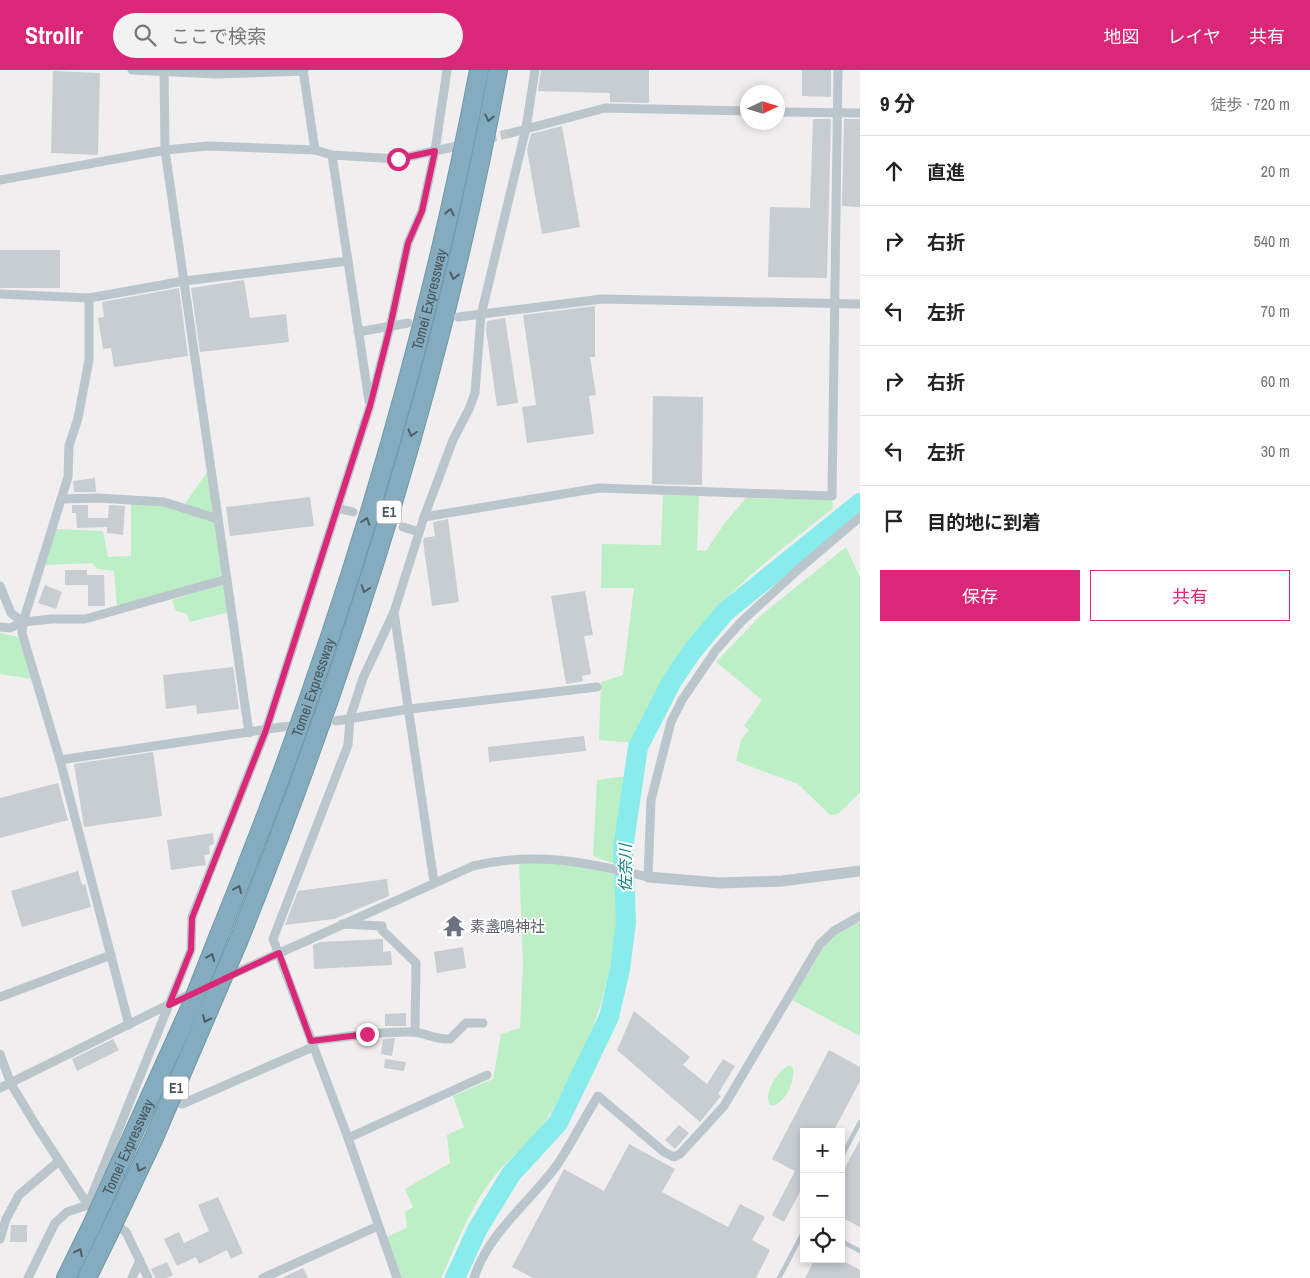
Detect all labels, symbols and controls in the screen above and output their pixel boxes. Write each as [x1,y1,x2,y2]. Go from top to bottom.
search box [113,13,463,58]
text: Strollr [25,19,83,51]
icon: search [131,21,159,49]
text: ここで検索 [171,23,266,49]
text: 地図 [1104,24,1140,49]
text: レイヤ [1168,24,1221,49]
text: 共有 [1249,24,1285,49]
north arrow [740,85,785,130]
text: 9 分 [880,89,915,118]
text: 徒歩 · 720 m [1211,93,1290,115]
one-way arrow [485,113,495,122]
route start [387,148,410,171]
icon: ahead [880,157,908,185]
text: 直進 [927,159,965,185]
text: 20 m [1261,160,1290,182]
one-way arrow [444,208,455,217]
icon: right [880,227,908,255]
text: 右折 [927,229,965,255]
text: 540 m [1254,230,1290,252]
street label: Tomei Expressway [406,246,451,352]
one-way arrow [449,272,460,281]
icon: left [880,297,908,325]
text: 左折 [927,299,965,325]
text: 70 m [1261,300,1290,322]
icon: right [880,367,908,395]
text: 右折 [927,369,965,395]
text: 60 m [1261,370,1290,392]
one-way arrow [407,429,417,437]
icon: left [880,437,908,465]
text: 左折 [927,439,965,465]
text: 30 m [1261,440,1290,462]
road number: E1 [376,501,402,524]
icon: arrive [880,507,908,535]
text: 目的地に到着 [927,509,1041,535]
one-way arrow [360,518,370,526]
button: 保存 [880,570,1080,621]
button: 共有 [1090,570,1290,621]
one-way arrow [360,584,370,593]
street label: Tomei Expressway [286,634,340,739]
water label: 佐奈川 [614,842,636,892]
one-way arrow [232,886,242,894]
temple icon: 素盞鳴神社 [441,913,467,939]
place label: 素盞鳴神社 [470,916,545,937]
one-way arrow [204,953,215,962]
one-way arrow [202,1014,213,1023]
route end [356,1023,379,1046]
road number: E1 [164,1076,188,1100]
street label: Tomei Expressway [97,1094,159,1198]
map controls [800,1128,845,1263]
button: + [800,1128,845,1173]
one-way arrow [136,1163,146,1172]
button: − [800,1173,845,1218]
button: locate [800,1218,845,1263]
one-way arrow [73,1248,83,1257]

